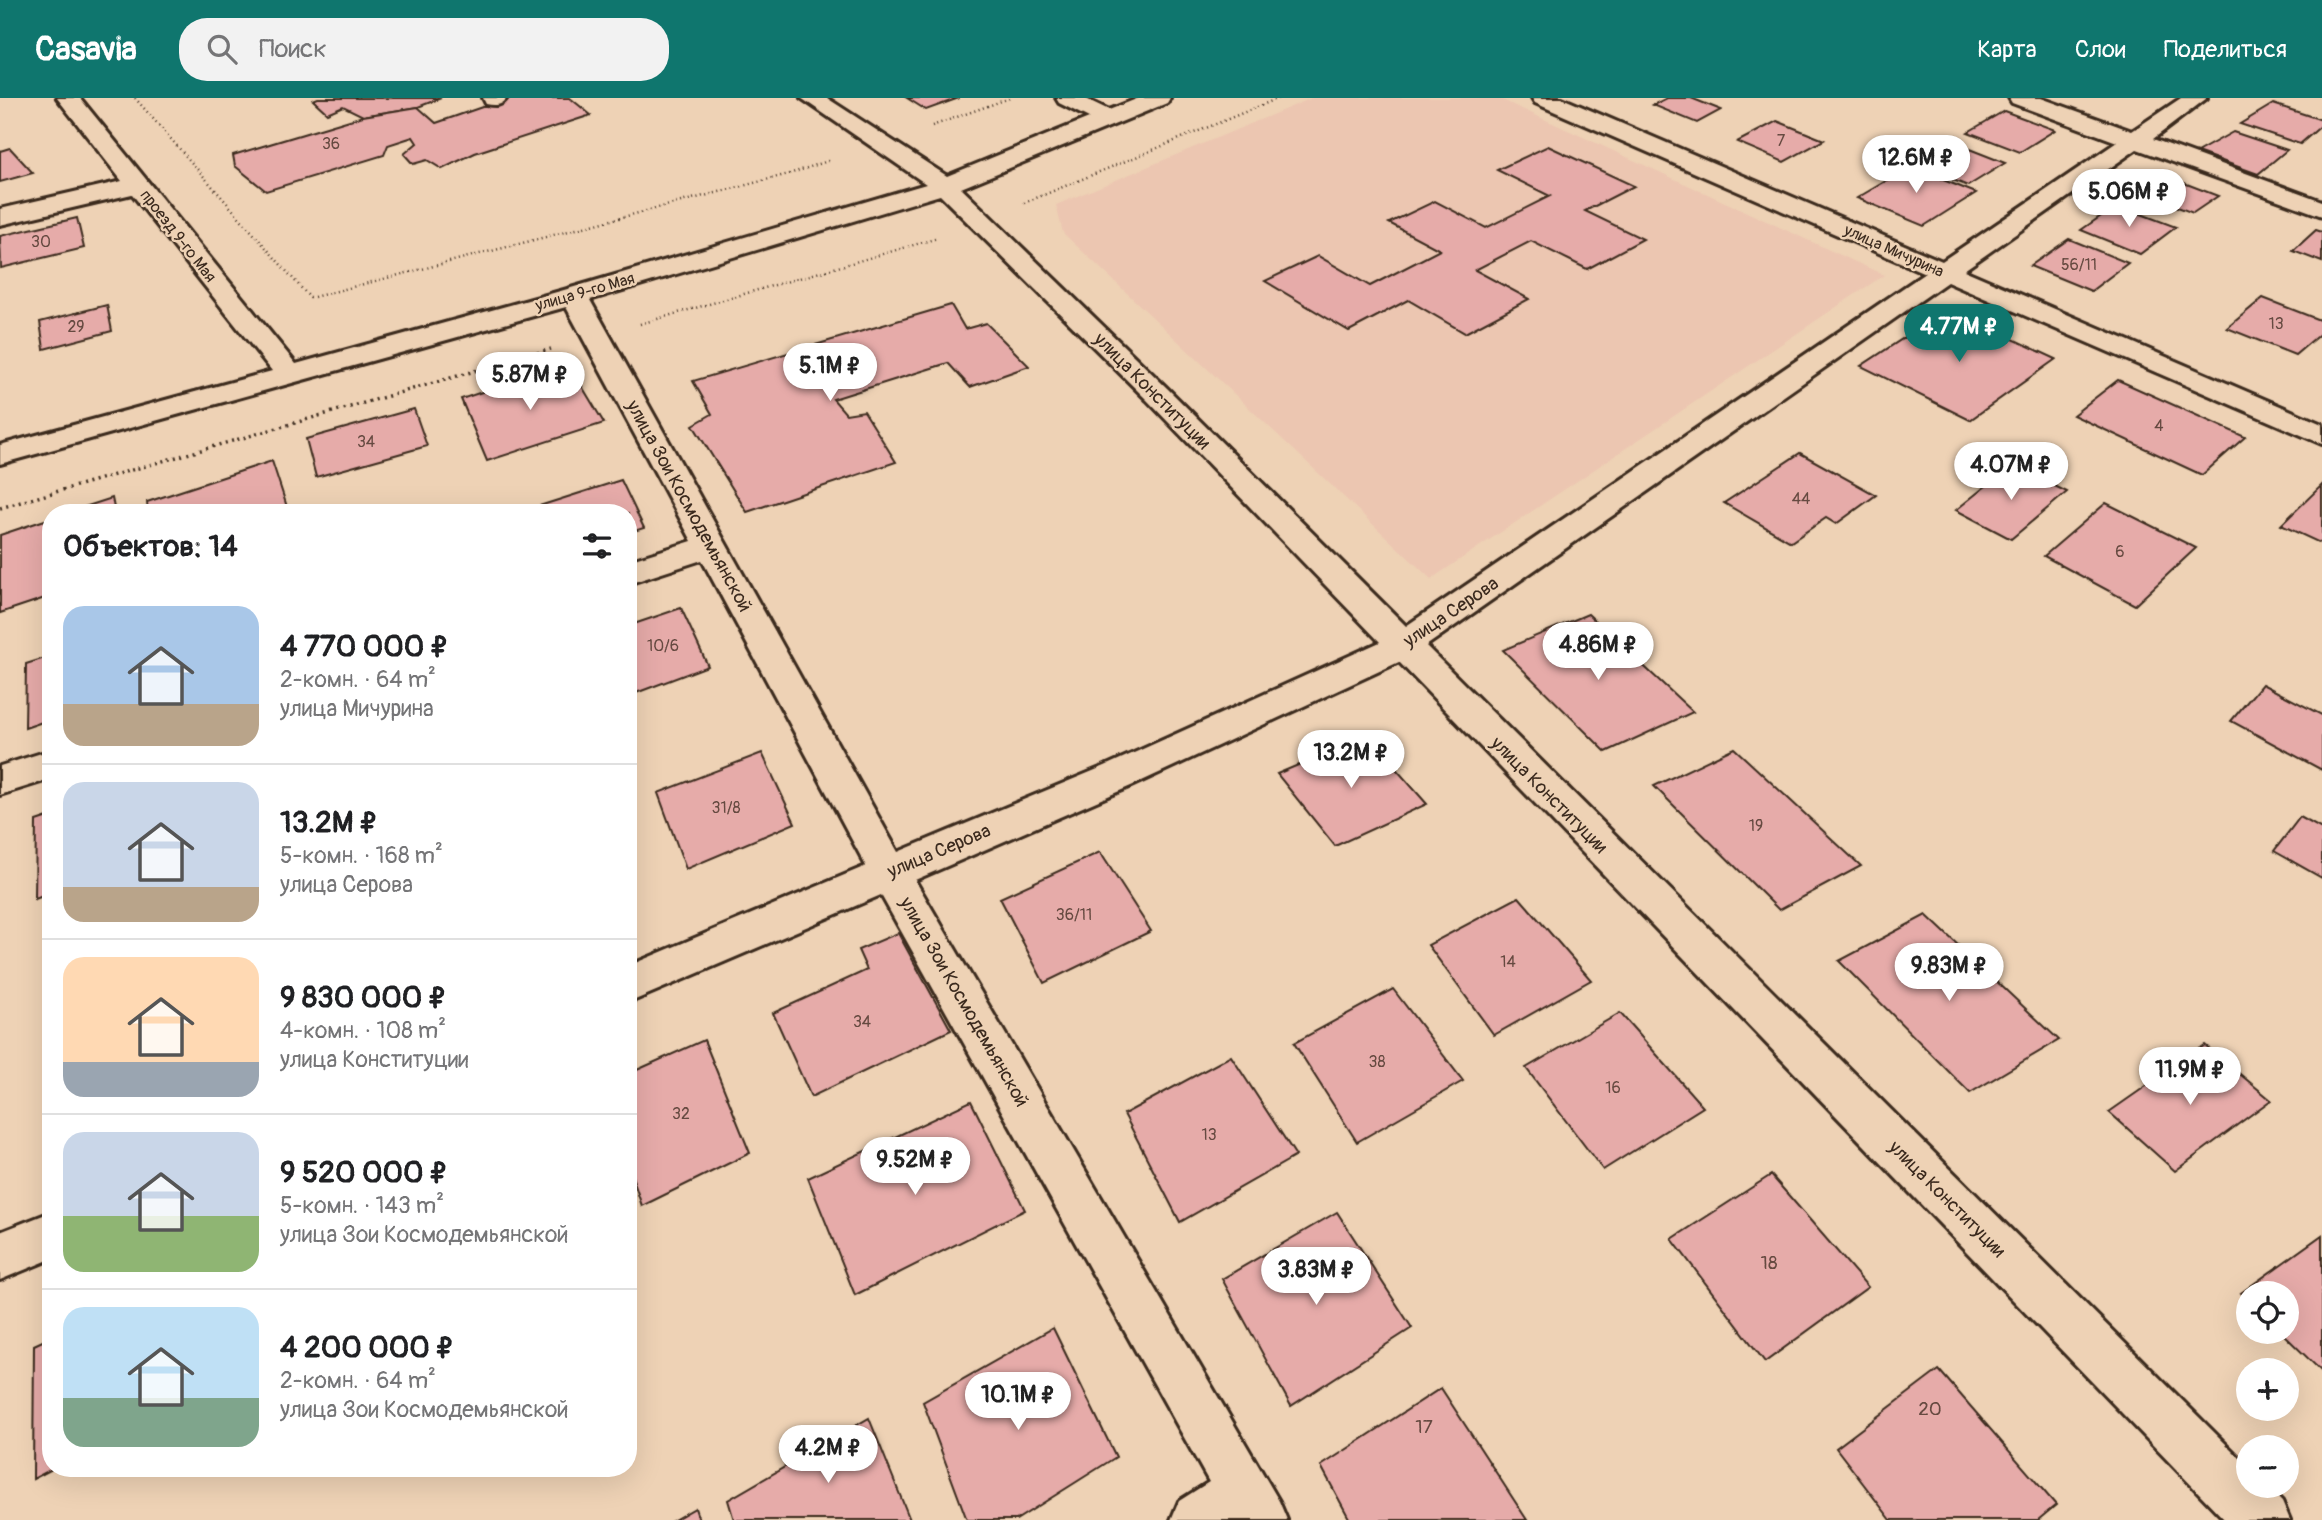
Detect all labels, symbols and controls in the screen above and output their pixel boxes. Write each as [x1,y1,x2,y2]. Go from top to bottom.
search box [179,18,669,81]
text: Casavia [35,29,137,70]
icon: search [203,30,241,68]
text: Поиск [259,33,327,65]
text: Карта [1977,35,2037,64]
text: Слои [2075,35,2126,64]
text: Поделиться [2164,35,2287,64]
house number: 7 [1777,131,1786,151]
house number: 36 [322,134,340,154]
pin: 12.6M ₽ [1851,136,1981,195]
text: 12.6M ₽ [1878,143,1954,172]
pin: 5.06M ₽ [2064,170,2194,229]
text: 5.06M ₽ [2088,177,2170,206]
street label: проезд 9-го Мая [136,186,220,286]
street label: улица Мичурина [1840,220,1947,282]
house number: 30 [31,232,51,252]
house number: 56/11 [2061,255,2097,275]
street label: улица 9-го Мая [532,268,637,316]
pin: 4.77M ₽ [1894,304,2024,364]
text: 4.77M ₽ [1920,312,1998,341]
house number: 13 [2268,314,2284,334]
house number: 29 [67,317,85,337]
street label: улица Конституции [1088,327,1216,455]
pin: 5.1M ₽ [773,344,887,403]
text: 5.1M ₽ [799,351,861,380]
pin: 5.87M ₽ [465,352,595,412]
text: 5.87M ₽ [492,360,568,389]
street label: улица Зои Космодемьянской [620,395,757,616]
house number: 4 [2154,416,2164,436]
house number: 34 [357,432,375,452]
pin: 4.07M ₽ [1946,442,2076,502]
text: 4.07M ₽ [1970,450,2052,479]
house number: 44 [1792,489,1810,509]
icon: filters [578,527,616,565]
text: Объектов: 14 [63,528,238,565]
house number: 6 [2115,542,2125,562]
street label: улица Серова [1398,571,1503,653]
pin: 4.86M ₽ [1533,622,1663,682]
text: 4 770 000 ₽ [280,628,449,665]
text: 4.86M ₽ [1559,630,1637,659]
icon: home [119,634,203,718]
house number: 10/6 [647,636,679,656]
text: 2-комн. · 64 m² [280,665,436,694]
text: улица Мичурина [280,694,434,723]
pin: 13.2M ₽ [1286,730,1416,790]
street label: улица Конституции [1485,731,1613,859]
text: 13.2M ₽ [1313,738,1389,767]
house number: 31/8 [712,798,741,818]
text: 13.2M ₽ [280,804,378,841]
icon: home [119,810,203,894]
house number: 19 [1749,816,1763,836]
street label: улица Серова [883,818,994,884]
text: 5-комн. · 168 m² [280,841,443,870]
text: улица Серова [280,870,413,899]
street label: улица Зои Космодемьянской [894,892,1034,1111]
house number: 36/11 [1056,905,1092,925]
pin: 9.83M ₽ [1884,944,2014,1003]
text: 9.83M ₽ [1911,951,1987,980]
house number: 14 [1500,952,1516,972]
text: 9 830 000 ₽ [280,979,447,1016]
icon: home [119,985,203,1069]
house number: 34 [853,1012,871,1032]
text: 4-комн. · 108 m² [280,1016,446,1045]
text: улица Конституции [280,1045,469,1074]
pin: 11.9M ₽ [2125,1048,2255,1107]
house number: 38 [1369,1052,1386,1072]
text: 11.9M ₽ [2155,1055,2225,1084]
house number: 16 [1605,1078,1621,1098]
house number: 32 [672,1104,690,1124]
house number: 13 [1201,1125,1217,1145]
street label: улица Конституции [1883,1135,2011,1263]
pin: 9.52M ₽ [850,1138,980,1197]
text: 9.52M ₽ [876,1145,954,1174]
text: 9 520 000 ₽ [280,1154,448,1191]
icon: home [119,1160,203,1244]
text: 5-комн. · 143 m² [280,1191,444,1220]
text: улица Зои Космодемьянской [280,1220,569,1249]
pin: 3.83M ₽ [1251,1248,1381,1307]
house number: 18 [1760,1251,1778,1275]
text: 3.83M ₽ [1277,1255,1355,1284]
map controls [2236,1281,2299,1498]
button: locate [2236,1281,2299,1344]
text: 4 200 000 ₽ [280,1329,454,1366]
icon: home [119,1335,203,1419]
button: + [2236,1358,2299,1421]
text: 2-комн. · 64 m² [280,1366,436,1395]
pin: 10.1M ₽ [953,1372,1083,1432]
text: 10.1M ₽ [981,1380,1055,1409]
text: улица Зои Космодемьянской [280,1395,569,1424]
house number: 20 [1918,1397,1942,1421]
house number: 17 [1415,1415,1433,1439]
pin: 4.2M ₽ [771,1426,885,1485]
text: 4.2M ₽ [795,1433,861,1462]
button: − [2236,1435,2299,1498]

